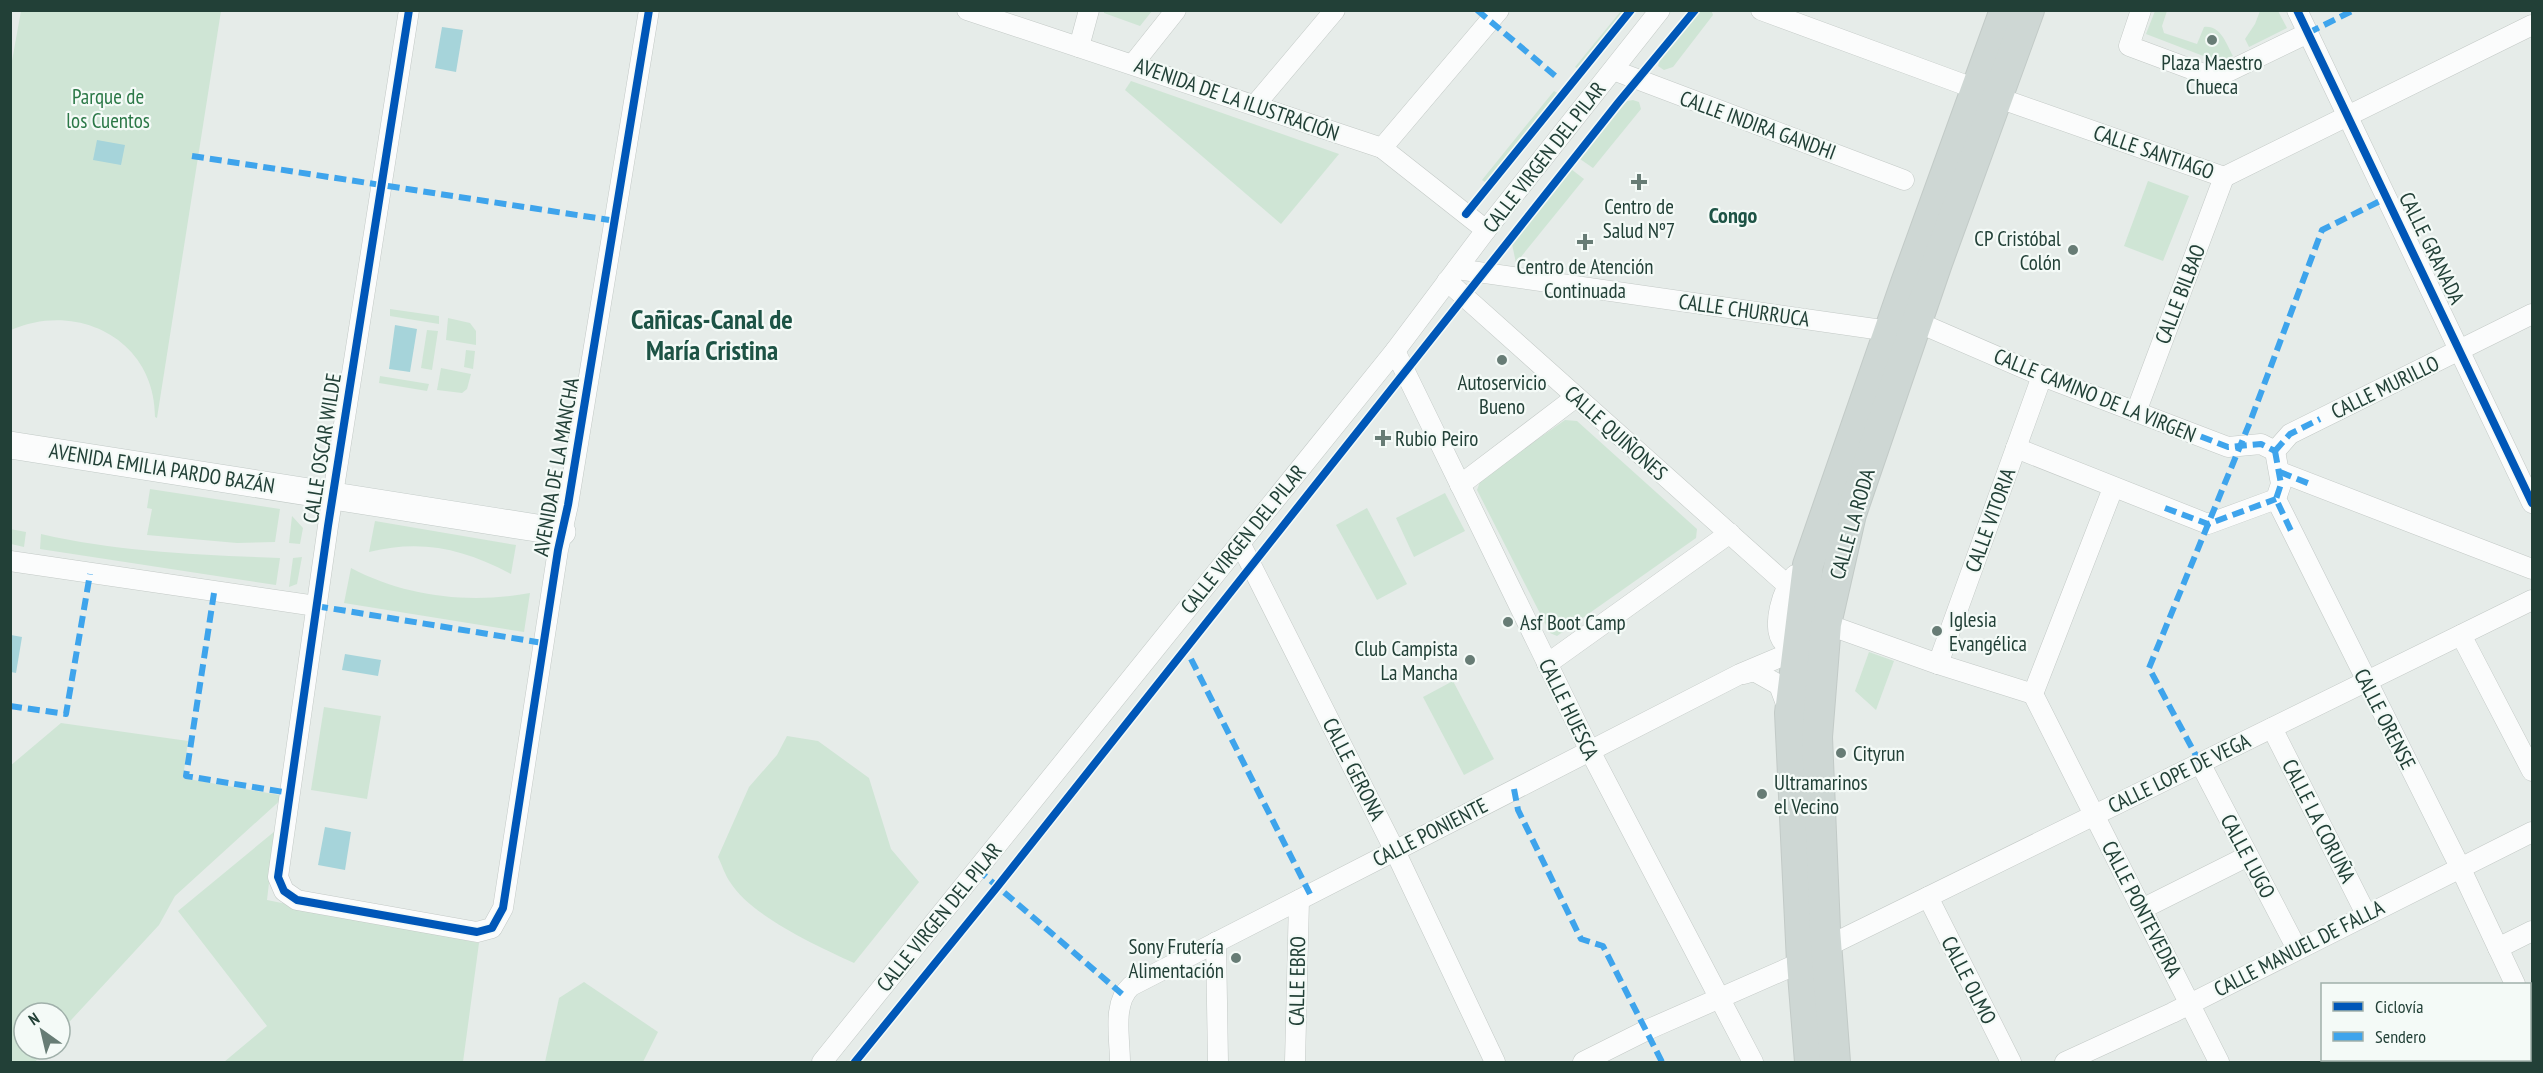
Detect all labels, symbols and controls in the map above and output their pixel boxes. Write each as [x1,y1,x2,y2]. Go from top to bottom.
marker: Plaza Maestro Chueca [2205,33,2219,47]
place label: Plaza Maestro Chueca [2161,49,2263,100]
street label: AVENIDA DE LA ILUSTRACIÓN [1131,51,1343,147]
street label: CALLE VIRGEN DEL PILAR [1477,76,1611,238]
park label: Parque de los Cuentos [66,83,150,134]
street label: CALLE INDIRA GANDHI [1676,84,1840,166]
street label: CALLE SANTIAGO [2090,119,2218,185]
marker: Centro de Salud Nº7 [1630,173,1648,191]
street label: CALLE GRANADA [2393,187,2471,309]
place label: Centro de Salud Nº7 [1603,193,1675,244]
district label: Congo [1709,201,1758,229]
place label: CP Cristóbal Colón [1974,225,2061,276]
marker: Centro de Atención Continuada [1576,233,1594,251]
street label: CALLE BILBAO [2149,240,2211,348]
marker: CP Cristóbal Colón [2066,243,2080,257]
place label: Centro de Atención Continuada [1516,253,1654,304]
street label: CALLE CHURRUCA [1677,287,1811,333]
district label: Cañicas-Canal de María Cristina [631,302,793,367]
street label: CALLE CAMINO DE LA VIRGEN [1990,342,2200,448]
street label: CALLE MURILLO [2327,349,2443,425]
marker: Autoservicio Bueno [1495,353,1509,367]
place label: Autoservicio Bueno [1457,369,1547,420]
street label: CALLE OSCAR WILDE [297,371,347,525]
street label: AVENIDA DE LA MANCHA [527,376,585,558]
street label: CALLE QUIÑONES [1559,380,1673,486]
place label: Rubio Peiro [1395,425,1478,452]
marker: Rubio Peiro [1376,431,1390,445]
street label: AVENIDA EMILIA PARDO BAZÁN [47,437,277,499]
street label: CALLE VIRGEN DEL PILAR [1175,459,1311,619]
street label: CALLE VITORIA [1959,464,2021,576]
street label: CALLE LA RODA [1823,465,1881,583]
place label: Iglesia Evangélica [1949,606,2027,657]
place label: Asf Boot Camp [1520,609,1626,636]
marker: Asf Boot Camp [1501,615,1515,629]
marker: Iglesia Evangélica [1930,624,1944,638]
place label: Club Campista La Mancha [1354,635,1458,686]
marker: Club Campista La Mancha [1463,653,1477,667]
street label: CALLE HUESCA [1533,654,1605,764]
street label: CALLE ORENSE [2348,664,2422,774]
street label: CALLE GERONA [1317,713,1391,825]
street label: CALLE LOPE DE VEGA [2103,727,2255,819]
place label: Cityrun [1853,740,1905,767]
marker: Cityrun [1834,746,1848,760]
street label: CALLE LA CORUÑA [2276,755,2362,888]
place label: Ultramarinos el Vecino [1774,769,1868,820]
marker: Ultramarinos el Vecino [1755,787,1769,801]
street label: CALLE PONIENTE [1368,791,1492,873]
street label: CALLE LUGO [2215,809,2281,903]
street label: CALLE PONTEVEDRA [2096,836,2188,982]
street label: CALLE VIRGEN DEL PILAR [871,837,1007,997]
street label: CALLE MANUEL DE FALLA [2209,893,2389,1003]
street label: CALLE OLMO [1935,932,2003,1028]
place label: Sony Frutería Alimentación [1128,933,1224,984]
street label: CALLE EBRO [1283,936,1311,1026]
marker: Sony Frutería Alimentación [1229,951,1243,965]
legend [2321,983,2531,1061]
text: Ciclovía [2375,995,2423,1018]
north arrow [12,1001,72,1061]
text: N [24,1008,43,1029]
text: Sendero [2375,1025,2426,1048]

